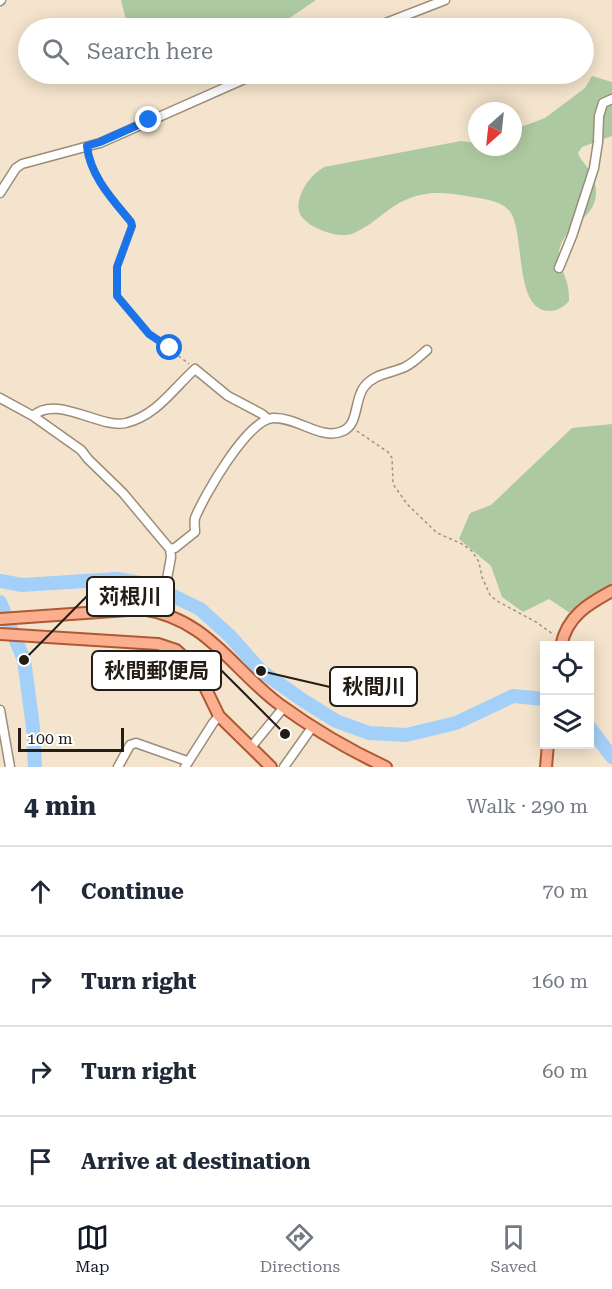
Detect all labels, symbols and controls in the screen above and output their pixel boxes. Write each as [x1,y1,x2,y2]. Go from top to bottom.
search box [18,18,594,84]
icon: search [39,35,72,68]
text: Search here [87,39,213,64]
north arrow [468,102,522,156]
route end [135,106,161,132]
route start [156,334,182,360]
callout: 苅根川 [87,577,174,616]
text: 苅根川 [99,585,162,609]
map controls [540,641,594,749]
button: locate [540,641,594,695]
callout: 秋間郵便局 [92,651,221,690]
text: 秋間郵便局 [105,659,210,683]
callout: 秋間川 [330,667,417,706]
text: 秋間川 [343,675,406,699]
button: layers [540,695,594,749]
scale bar [18,725,124,752]
text: 100 m [27,729,73,748]
text: 4 min [24,791,96,821]
text: Walk · 290 m [467,794,588,818]
icon: ahead [24,875,57,908]
text: Continue [81,879,184,904]
text: 70 m [542,879,588,903]
icon: right [24,965,57,998]
text: Turn right [81,969,196,994]
text: 160 m [531,969,588,993]
icon: right [24,1055,57,1088]
text: Turn right [81,1059,196,1084]
text: 60 m [542,1059,588,1083]
icon: arrive [24,1145,57,1178]
text: Arrive at destination [81,1149,310,1174]
tab: Map [75,1221,109,1276]
tab: Directions [260,1221,340,1276]
tab: Saved [490,1221,537,1276]

